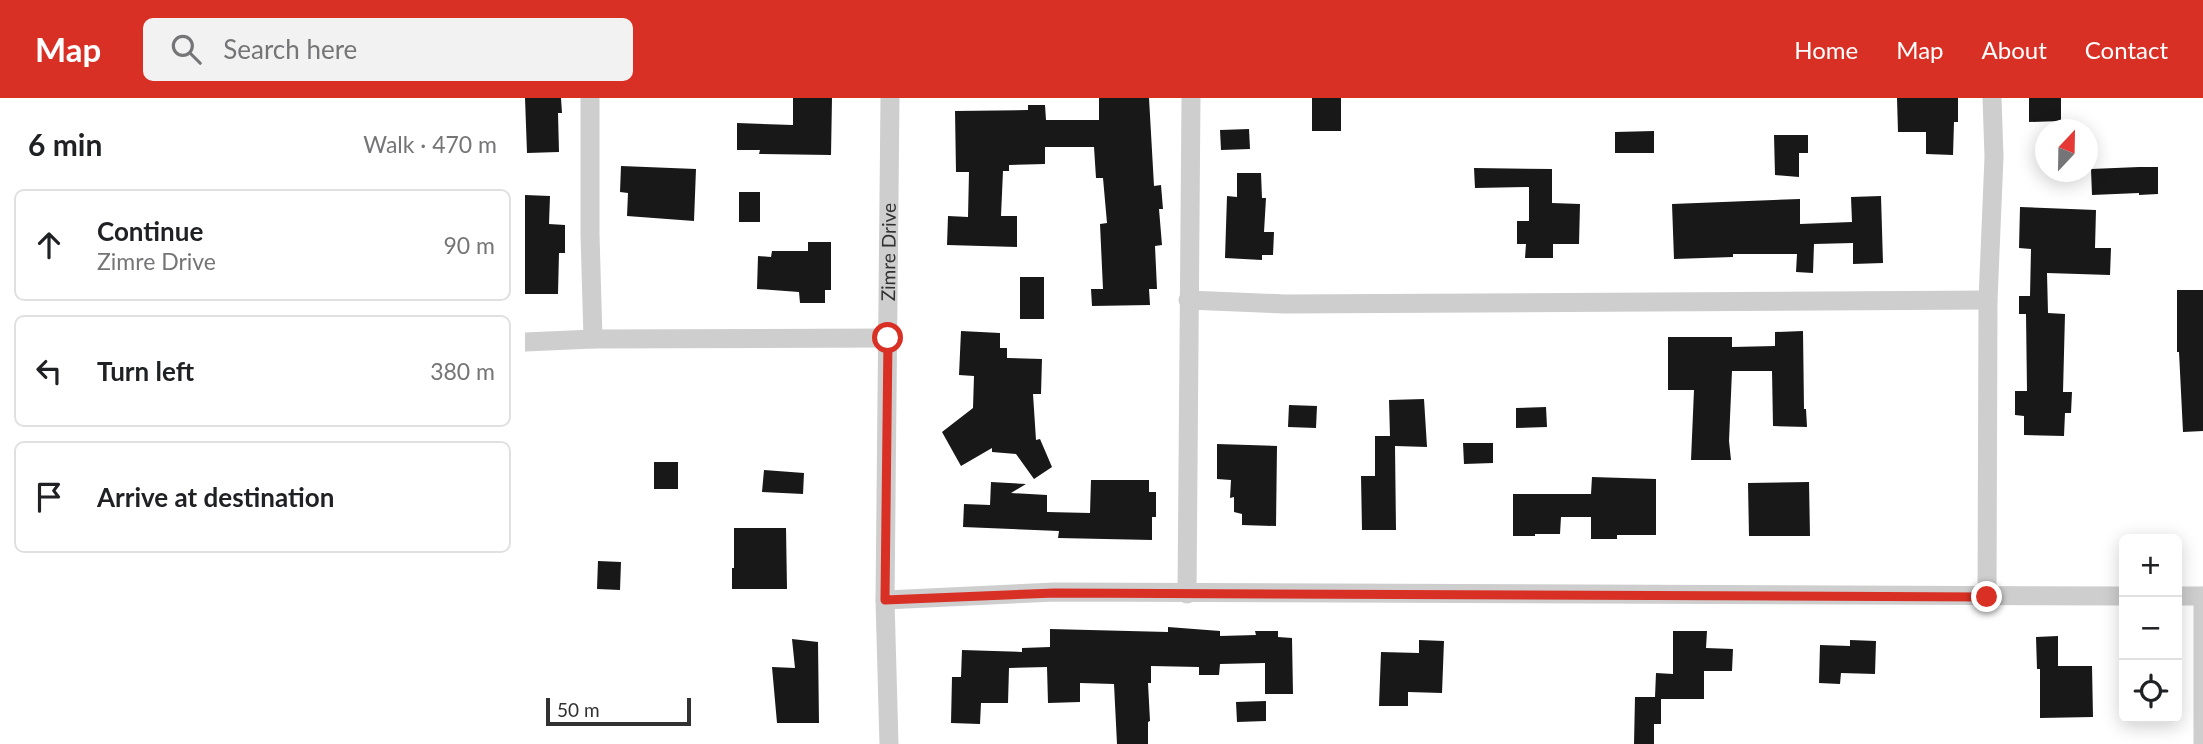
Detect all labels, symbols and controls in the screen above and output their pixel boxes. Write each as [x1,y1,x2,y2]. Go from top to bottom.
search box [143,18,633,81]
text: Map [35,29,101,69]
icon: search [167,30,205,68]
text: Search here [223,33,357,65]
text: Home [1794,35,1858,64]
text: Map [1896,35,1944,64]
text: About [1982,35,2047,64]
text: Contact [2085,35,2168,64]
north arrow [2035,119,2098,182]
text: 6 min [28,126,102,162]
text: Walk · 470 m [363,130,497,158]
street label: Zimre Drive [876,203,900,301]
text: Continue [97,215,203,247]
icon: ahead [30,226,68,264]
text: 90 m [444,231,495,259]
text: Zimre Drive [97,247,216,275]
route start [872,322,903,353]
icon: left [30,352,68,390]
text: Turn left [97,355,194,387]
text: 380 m [430,357,495,385]
icon: arrive [30,478,68,516]
text: Arrive at destination [97,481,334,513]
map controls [2119,534,2182,723]
button: + [2119,534,2182,597]
route end [1971,581,2002,612]
button: − [2119,597,2182,660]
button: locate [2119,660,2182,723]
scale bar [546,695,691,727]
text: 50 m [557,698,600,721]

